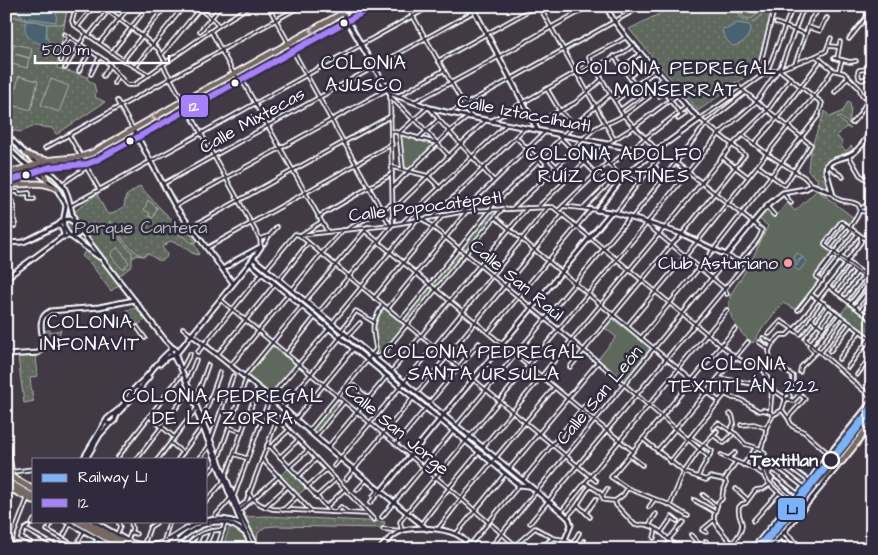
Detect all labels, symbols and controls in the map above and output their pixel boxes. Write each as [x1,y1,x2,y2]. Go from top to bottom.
unlabelled marker [339,18,349,28]
one-way arrow [309,24,318,34]
scale bar [35,32,169,64]
text: 500 m [42,40,90,61]
district label: COLONIA AJUSCO [321,50,407,99]
district label: COLONIA PEDREGAL MONSERRAT [575,55,777,104]
unlabelled marker [230,78,240,88]
street label: Calle Mixtecas [195,81,310,160]
street label: Calle Iztaccíhuatl [455,88,593,139]
line badge: 12 [180,94,209,118]
text: 12 [189,97,200,117]
one-way arrow [152,110,161,120]
unlabelled marker [125,136,135,146]
district label: COLONIA ADOLFO RUÍZ CORTINES [526,141,702,190]
unlabelled marker [21,170,31,180]
street label: Calle Popocatépetl [347,185,503,228]
park label: Parque Cantera [75,215,207,240]
street label: Calle San Raúl [464,234,569,327]
place label: Club Asturiano [658,251,778,276]
marker: Club Asturiano [782,257,794,269]
district label: COLONIA INFONAVIT [40,309,140,358]
district label: COLONIA PEDREGAL SANTA ÚRSULA [383,339,585,388]
street label: Calle San León [550,340,648,450]
district label: COLONIA TEXTITLÁN 222 [668,351,820,400]
street label: Calle San Jorge [338,378,455,482]
district label: COLONIA PEDREGAL DE LA ZORRA [122,383,324,432]
place label: Textitlan [749,448,818,473]
marker: Textitlan [822,451,840,469]
legend [32,458,208,522]
text: Railway L1 [78,467,147,489]
text: 12 [78,493,89,514]
line badge: L1 [777,497,806,521]
text: L1 [786,500,798,520]

